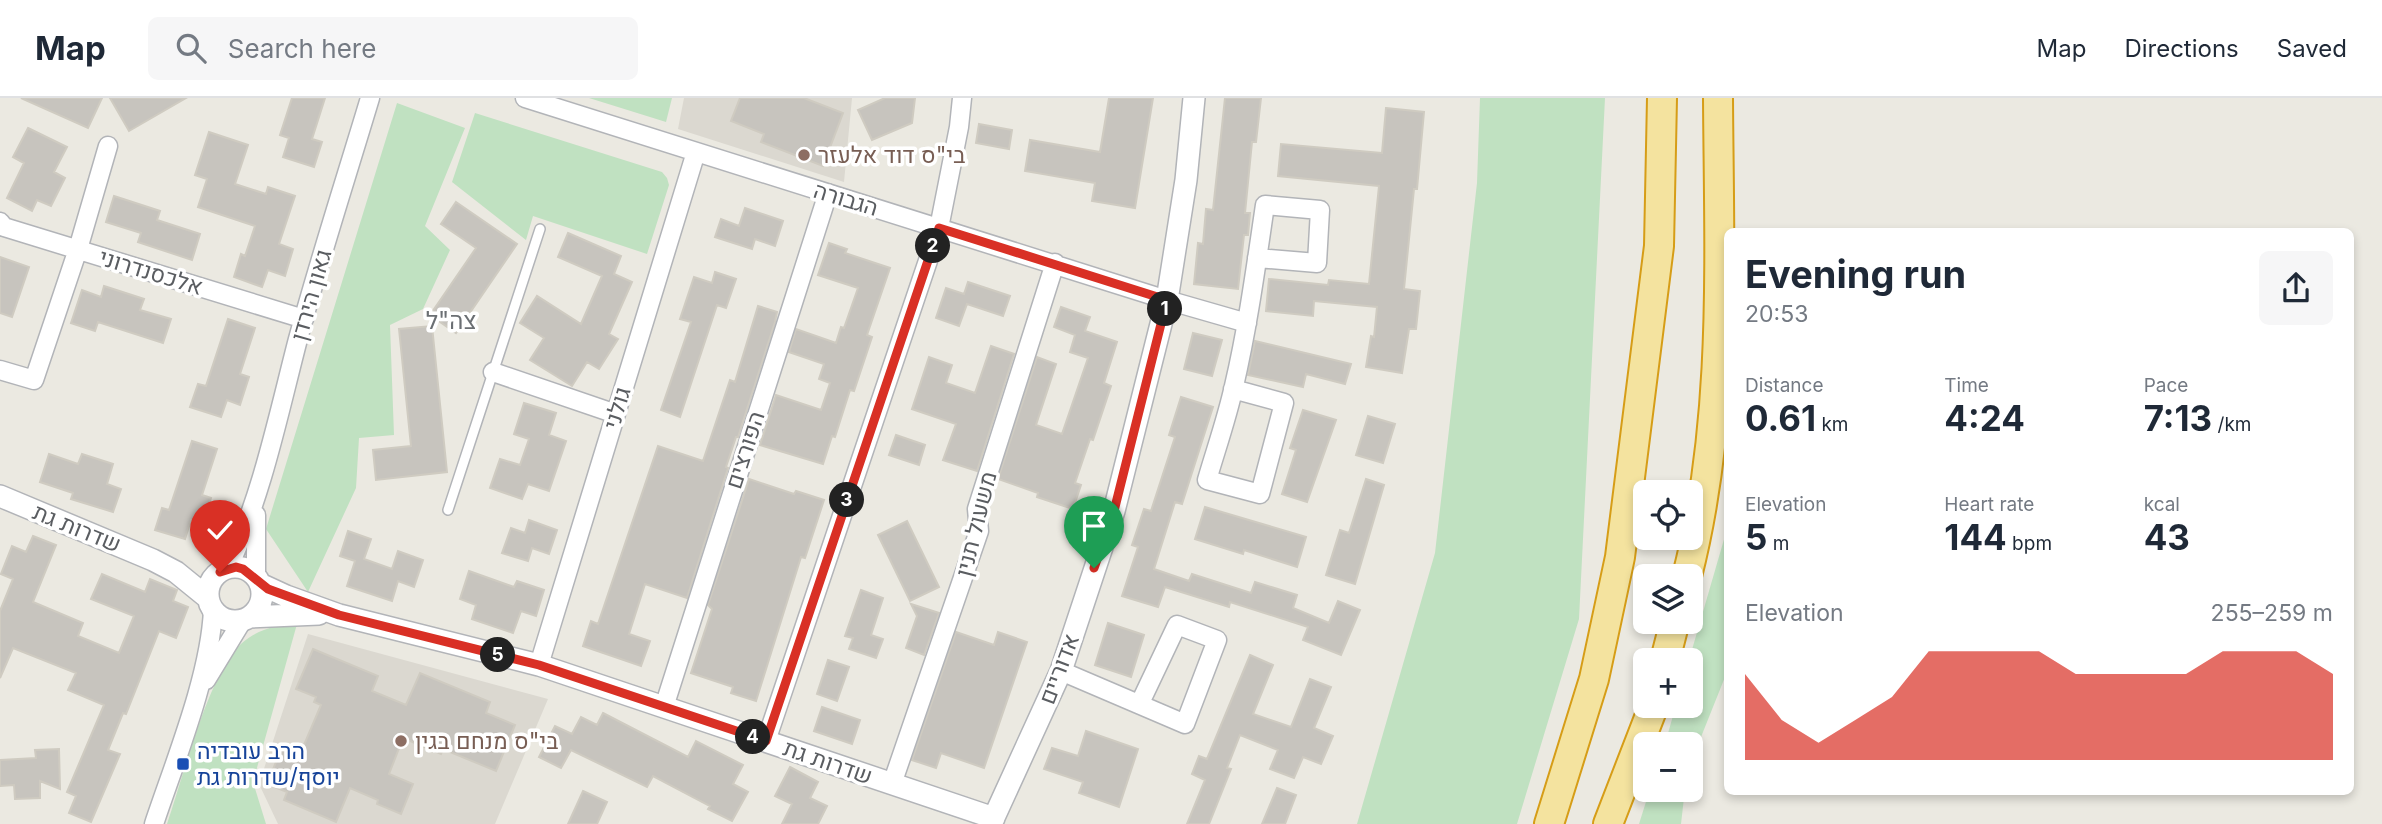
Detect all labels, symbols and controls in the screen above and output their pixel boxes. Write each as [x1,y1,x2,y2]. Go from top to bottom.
search box [148,17,638,80]
text: Map [35,28,106,68]
icon: search [172,29,210,67]
text: Search here [228,33,376,64]
text: Map [2037,34,2086,63]
text: Directions [2124,34,2239,63]
text: Saved [2277,34,2347,63]
place label: בי"ס דוד אלעזר [818,141,965,169]
marker: בי"ס דוד אלעזר [796,147,812,163]
street label: הגבורה [810,176,882,222]
pin: 2 [916,228,950,264]
text: 2 [927,234,938,257]
street label: אלכסנדרוני [96,243,206,301]
street label: גאון הירדן [285,246,337,344]
text: Evening run [1745,251,1966,297]
button: share [2259,251,2333,325]
pin: 1 [1148,292,1182,326]
text: 1 [1160,297,1169,320]
text: 20:53 [1745,300,1808,328]
district label: צה"ל [426,306,476,335]
text: Distance [1745,374,1823,397]
text: Time [1944,374,1989,397]
text: Pace [2144,374,2188,397]
street label: גולני [597,383,637,433]
text: 0.61 [1745,397,1816,439]
text: 4:24 [1944,397,2025,439]
text: 7:13 [2144,397,2212,439]
street label: הפורצים [719,408,771,492]
text: km [1816,413,1848,436]
text: /km [2212,413,2251,436]
street label: משעול תנין [949,468,1003,580]
map controls [1633,480,1703,802]
button: locate [1633,480,1703,550]
pin: 3 [830,482,864,518]
text: 3 [840,488,853,511]
text: Elevation [1745,493,1826,516]
text: Heart rate [1944,493,2034,516]
text: kcal [2144,493,2180,516]
pin [1064,496,1124,568]
street label: שדרות גת [29,498,125,558]
pin [190,500,250,572]
icon: arrive [1075,507,1113,545]
icon: check [201,511,239,549]
text: 5 [1745,516,1767,558]
text: 144 [1944,516,2007,558]
text: 43 [2144,516,2190,558]
text: m [1767,532,1789,555]
text: bpm [2007,532,2052,555]
button: layers [1633,564,1703,634]
text: Elevation [1745,599,1844,627]
text: 255–259 m [2211,599,2333,627]
street label: אדוריים [1033,630,1085,708]
pin: 5 [480,638,516,672]
text: 5 [491,643,504,666]
button: + [1633,648,1703,718]
pin: 4 [736,720,770,754]
text: 4 [746,725,759,748]
place label: בי"ס מנחם בגין [415,727,558,755]
button: − [1633,732,1703,802]
marker: בי"ס מנחם בגין [393,733,409,749]
street label: שדרות גת [780,734,876,790]
place label: הרב עובדיה יוסף/שדרות גת [197,737,340,791]
marker: הרב עובדיה יוסף/שדרות גת [175,756,191,772]

